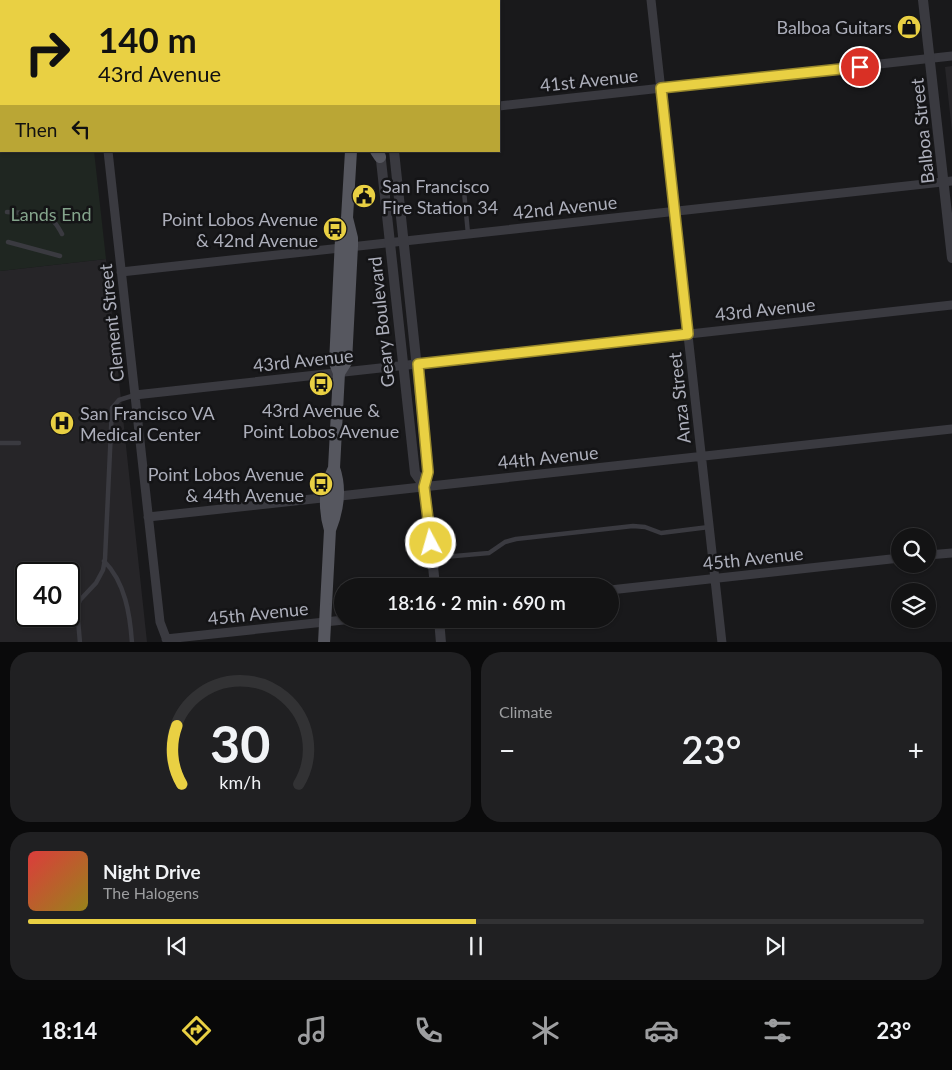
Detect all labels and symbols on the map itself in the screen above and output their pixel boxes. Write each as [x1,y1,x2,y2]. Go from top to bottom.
shop icon: Balboa Guitars [896,14,922,40]
place label: Balboa Guitars [776,16,892,38]
pin [839,46,881,88]
street label: 41st Avenue [539,64,639,96]
street label: Balboa Street [905,77,938,185]
place label: San Francisco Fire Station 34 [382,175,498,218]
public building icon: San Francisco Fire Station 34 [351,183,377,209]
street label: 42nd Avenue [512,191,618,223]
park label: Lands End [11,203,91,225]
place label: Point Lobos Avenue & 42nd Avenue [162,208,318,251]
bus stop icon: Point Lobos Avenue & 42nd Avenue [322,216,348,242]
street label: Geary Boulevard [363,256,399,388]
street label: Clement Street [94,262,128,383]
street label: 43rd Avenue [714,293,816,325]
street label: 43rd Avenue [252,344,354,376]
street label: Anza Street [663,351,695,445]
bus stop icon: 43rd Avenue & Point Lobos Avenue [308,371,334,397]
place label: 43rd Avenue & Point Lobos Avenue [243,399,399,442]
place label: San Francisco VA Medical Center [80,402,216,445]
hospital icon: San Francisco VA Medical Center [49,410,75,436]
street label: 44th Avenue [497,441,599,473]
place label: Point Lobos Avenue & 44th Avenue [148,463,304,506]
bus stop icon: Point Lobos Avenue & 44th Avenue [308,471,334,497]
position arrow [404,516,456,568]
street label: 45th Avenue [702,542,804,574]
speed limit sign: 40 [15,562,80,627]
street label: 45th Avenue [207,597,309,629]

